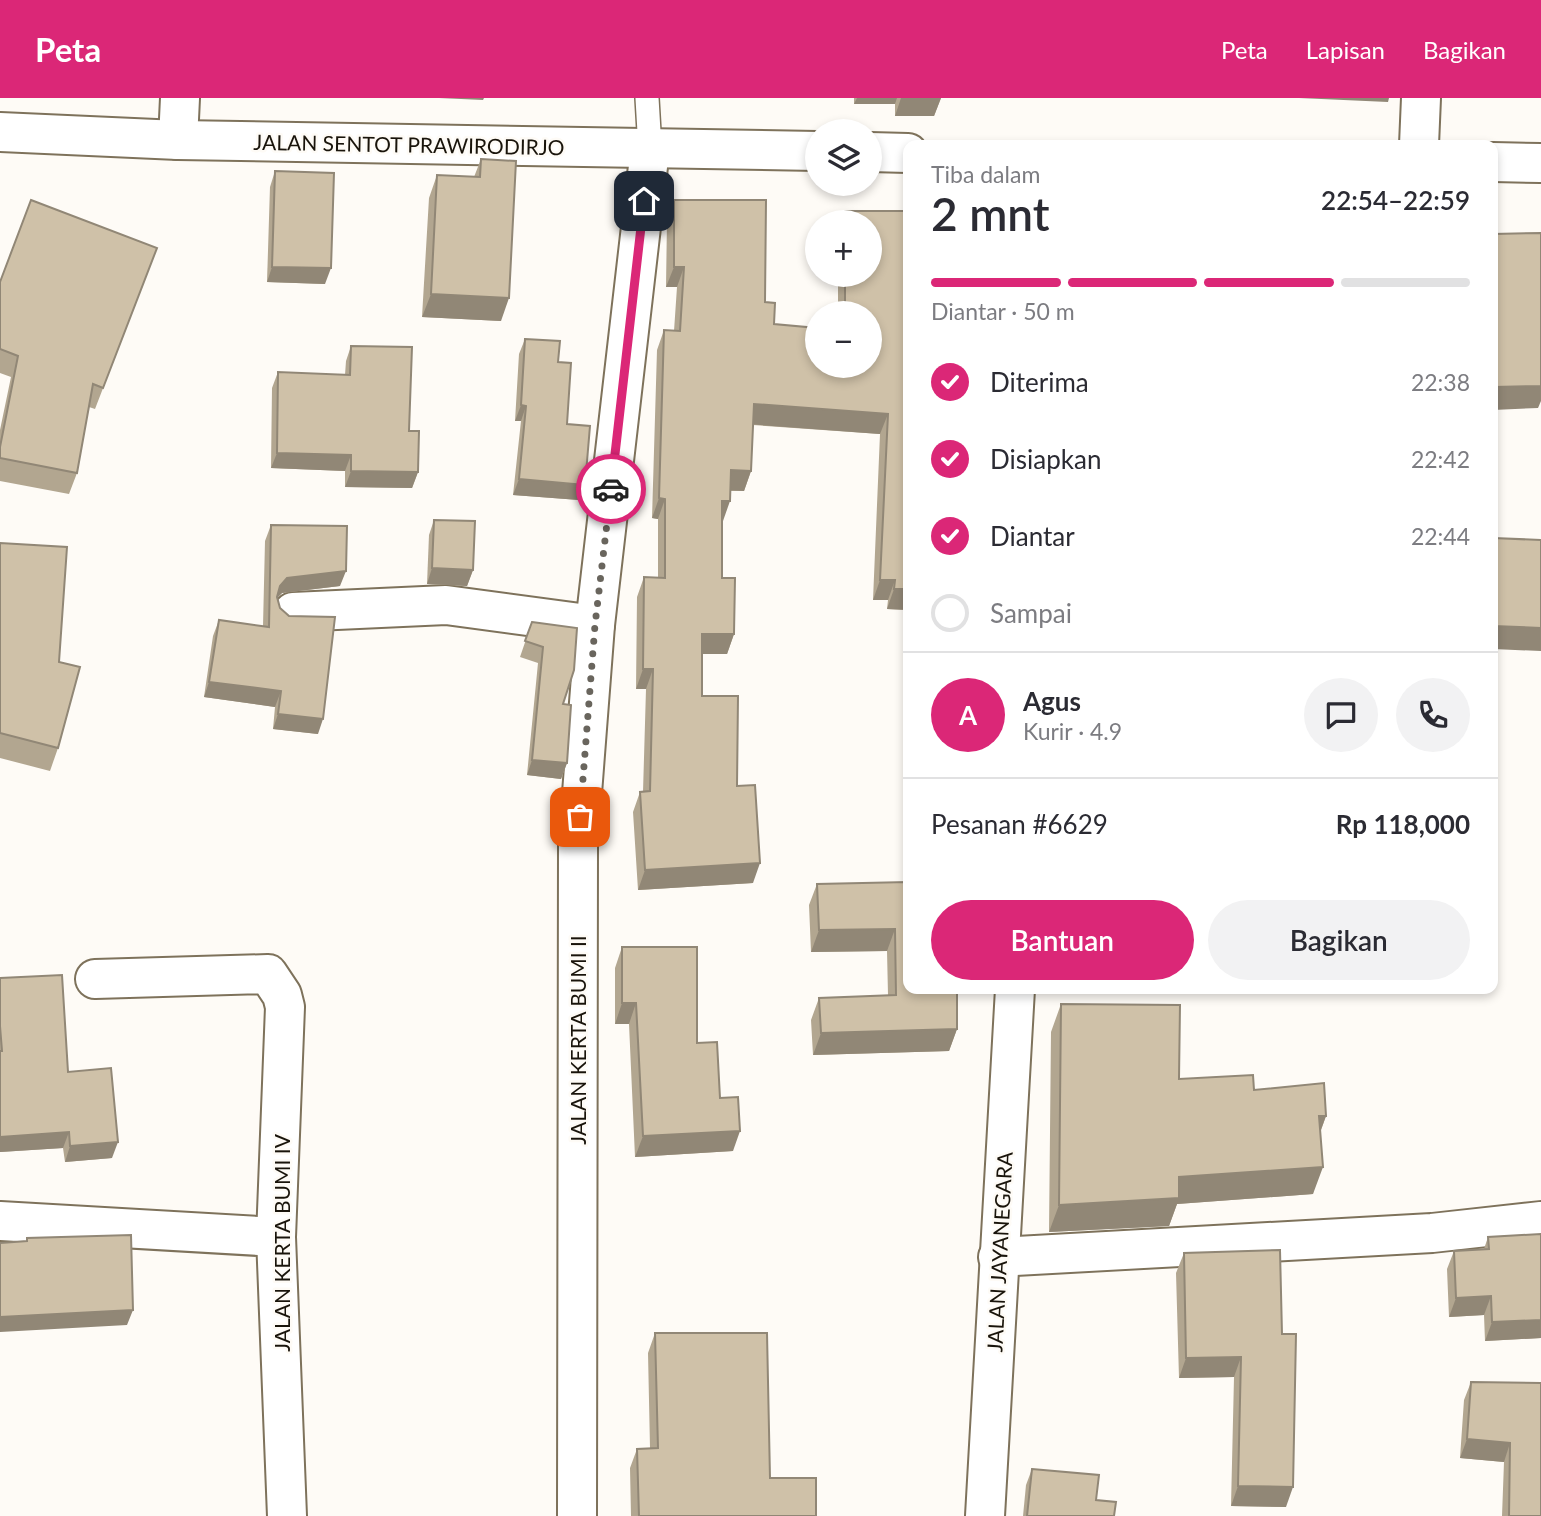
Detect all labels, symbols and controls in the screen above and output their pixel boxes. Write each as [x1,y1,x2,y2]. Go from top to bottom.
text: Peta [35,29,101,69]
text: Peta [1221,35,1268,64]
text: Lapisan [1306,35,1385,64]
text: Bagikan [1423,35,1506,64]
map controls [805,119,882,378]
button: layers [805,119,882,196]
street label: JALAN SENTOT PRAWIRODIRJO [253,129,565,159]
text: Tiba dalam [931,160,1040,188]
pin [614,171,674,231]
icon: home [625,182,663,220]
text: 22:54–22:59 [1321,184,1470,216]
text: 2 mnt [931,186,1050,241]
button: + [805,210,882,287]
text: Diantar · 50 m [931,297,1075,325]
button: − [805,301,882,378]
icon: check [931,363,969,401]
text: Diterima [990,366,1089,398]
text: 22:38 [1411,368,1470,396]
icon: check [931,440,969,478]
text: Disiapkan [990,443,1101,475]
text: 22:42 [1411,445,1470,473]
courier [576,454,646,524]
icon: car [592,470,630,508]
icon: check [931,517,969,555]
text: Diantar [990,520,1075,552]
text: 22:44 [1411,522,1470,550]
text: Sampai [990,597,1072,629]
button: chat [1304,678,1378,752]
button: phone [1396,678,1470,752]
text: Agus [1023,685,1081,717]
text: A [959,699,977,731]
text: Kurir · 4.9 [1023,717,1122,745]
pin [550,787,610,847]
icon: bag [561,798,599,836]
text: Pesanan #6629 [931,808,1108,840]
text: Rp 118,000 [1336,808,1470,840]
button: Bantuan [931,900,1194,980]
button: Bagikan [1208,900,1470,980]
street label: JALAN KERTA BUMI II [565,935,590,1145]
street label: JALAN KERTA BUMI IV [269,1133,294,1352]
street label: JALAN JAYANEGARA [981,1150,1017,1353]

